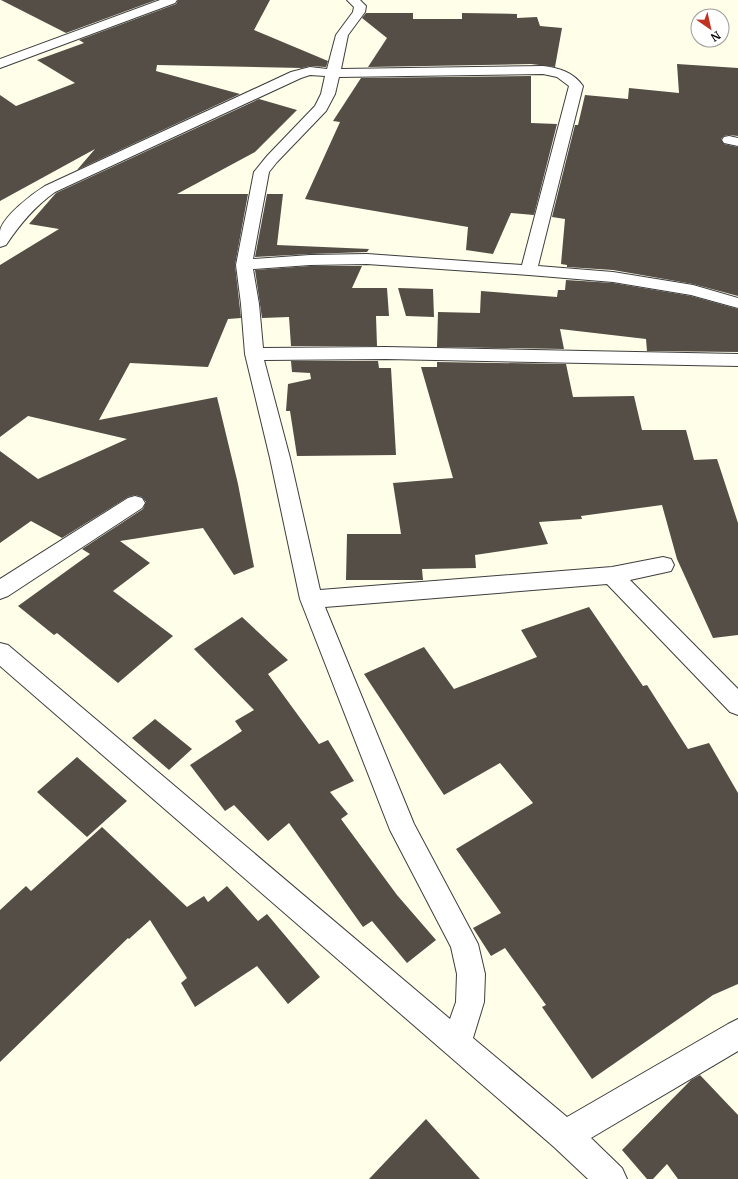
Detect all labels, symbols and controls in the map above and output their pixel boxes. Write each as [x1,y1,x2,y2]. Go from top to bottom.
north arrow [690,8,730,48]
text: N [708,28,723,45]

